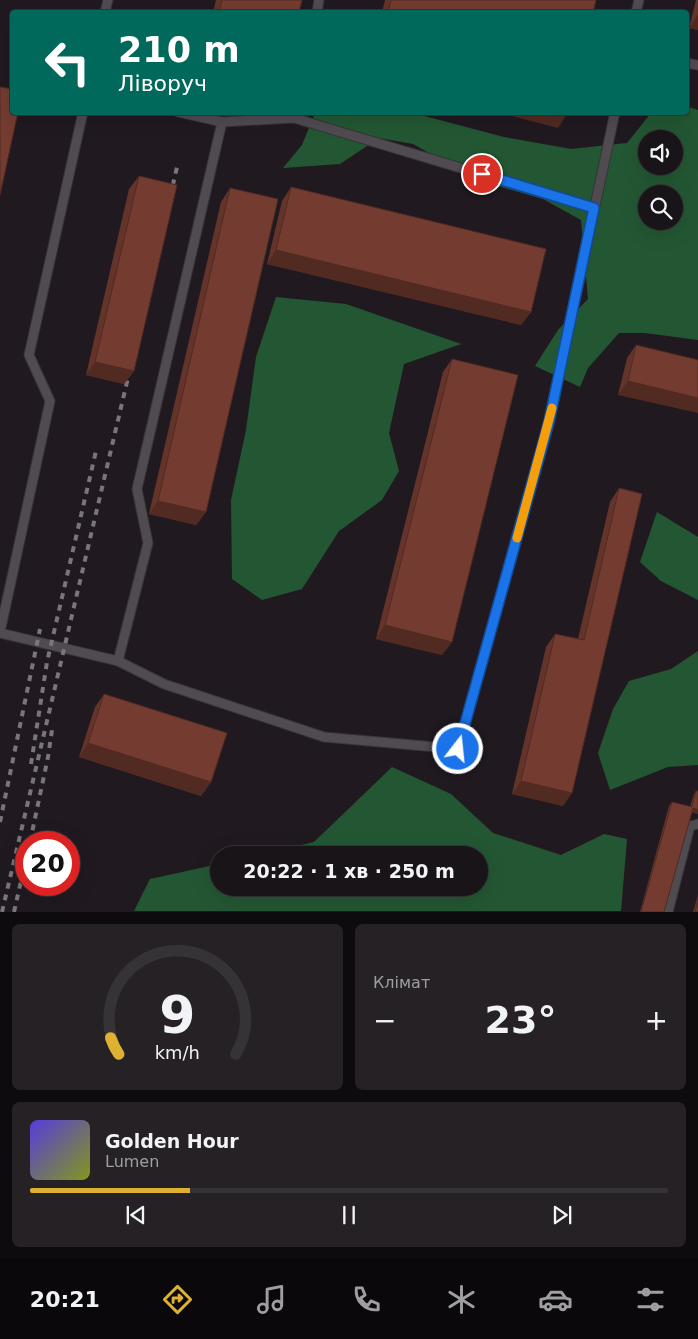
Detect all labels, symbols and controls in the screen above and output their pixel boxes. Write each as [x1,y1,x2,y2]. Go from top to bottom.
icon: left [35,30,100,95]
text: 210 m [118,30,240,70]
text: Ліворуч [118,71,207,96]
map controls [638,130,683,230]
button: sound [638,130,683,175]
pin [461,153,503,195]
icon: arrive [468,160,496,188]
button: search [638,185,683,230]
position arrow [431,722,483,774]
speed limit sign: 20 [15,831,80,896]
text: 20:22 · 1 хв · 250 m [243,860,455,882]
text: Клімат [373,973,430,992]
text: 9 [159,985,196,1045]
text: 23° [485,998,556,1042]
text: − [373,1004,396,1037]
text: + [645,1004,668,1037]
text: km/h [155,1042,200,1063]
text: Golden Hour [105,1130,239,1152]
text: Lumen [105,1152,159,1171]
icon: previous [122,1201,150,1229]
icon: pause [335,1201,363,1229]
icon: next [548,1201,576,1229]
icon: directions [160,1282,195,1317]
icon: music [254,1282,289,1317]
icon: phone [349,1282,384,1317]
icon: climate [444,1282,479,1317]
icon: car [538,1282,573,1317]
icon: filters [633,1282,668,1317]
text: 20:21 [30,1287,100,1312]

